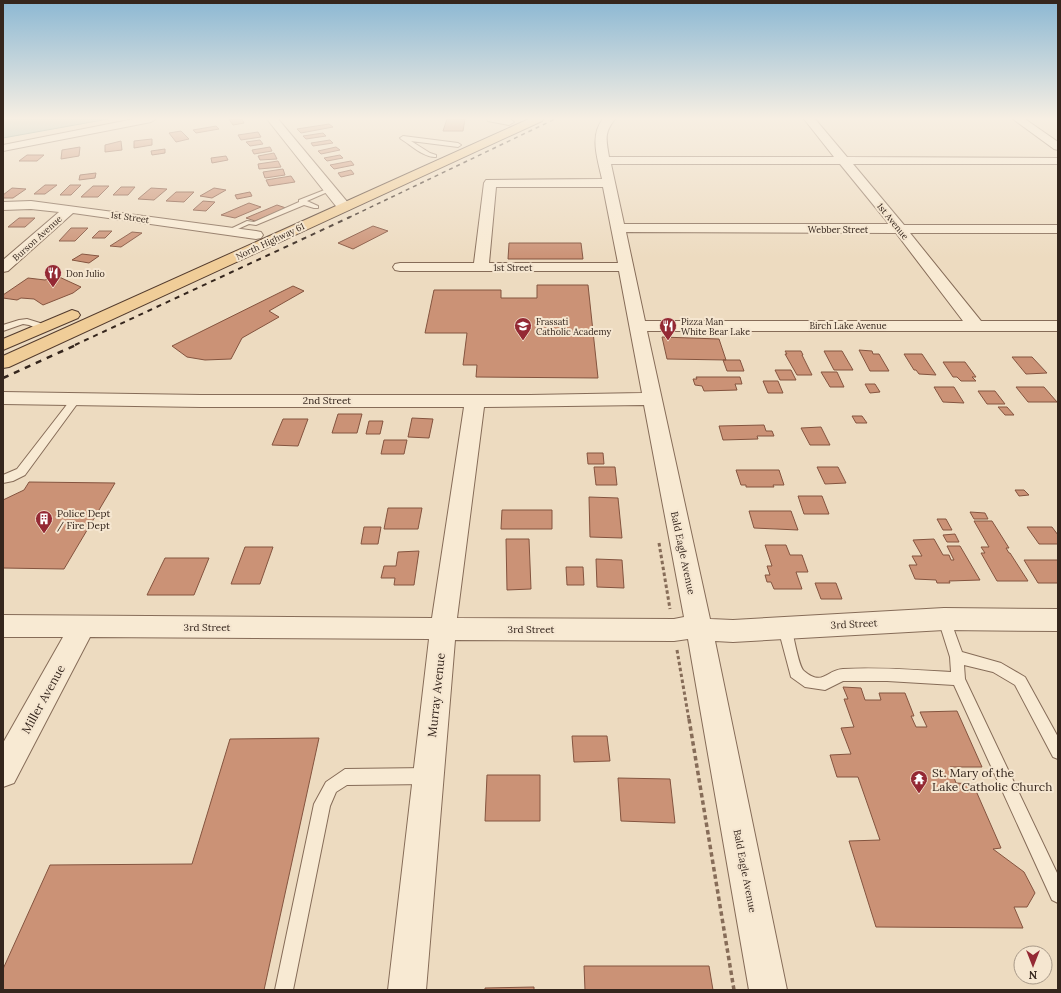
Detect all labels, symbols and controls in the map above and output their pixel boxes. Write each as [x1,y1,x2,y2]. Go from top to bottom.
street label: 1st Avenue [875,201,911,242]
street label: 1st Street [110,209,150,225]
street label: Burson Avenue [10,213,64,263]
street label: North Highway 61 [234,220,306,262]
street label: Webber Street [808,224,869,235]
street label: 1st Street [494,262,533,273]
restaurant icon: Don Julio [43,263,63,288]
place label: Don Julio [66,268,105,279]
school or university icon: Frassati Catholic Academy [513,316,533,341]
place label: Frassati Catholic Academy [536,316,611,337]
restaurant icon: Pizza Man White Bear Lake [658,316,678,341]
place label: Pizza Man White Bear Lake [681,316,750,337]
street label: Birch Lake Avenue [809,320,887,331]
street label: 2nd Street [303,394,351,407]
place label: Police Dept / Fire Dept [57,507,110,532]
building icon: Police Dept / Fire Dept [34,509,54,534]
street label: Bald Eagle Avenue [668,510,698,596]
street label: 3rd Street [830,616,878,632]
street label: 3rd Street [184,621,231,634]
street label: 3rd Street [508,623,555,636]
street label: Murray Avenue [424,652,448,738]
street label: Miller Avenue [18,661,68,736]
place label: St. Mary of the Lake Catholic Church [932,765,1052,794]
temple icon: St. Mary of the Lake Catholic Church [909,769,929,794]
street label: Bald Eagle Avenue [731,828,760,914]
north arrow [1013,945,1053,985]
text: N [1028,968,1037,982]

